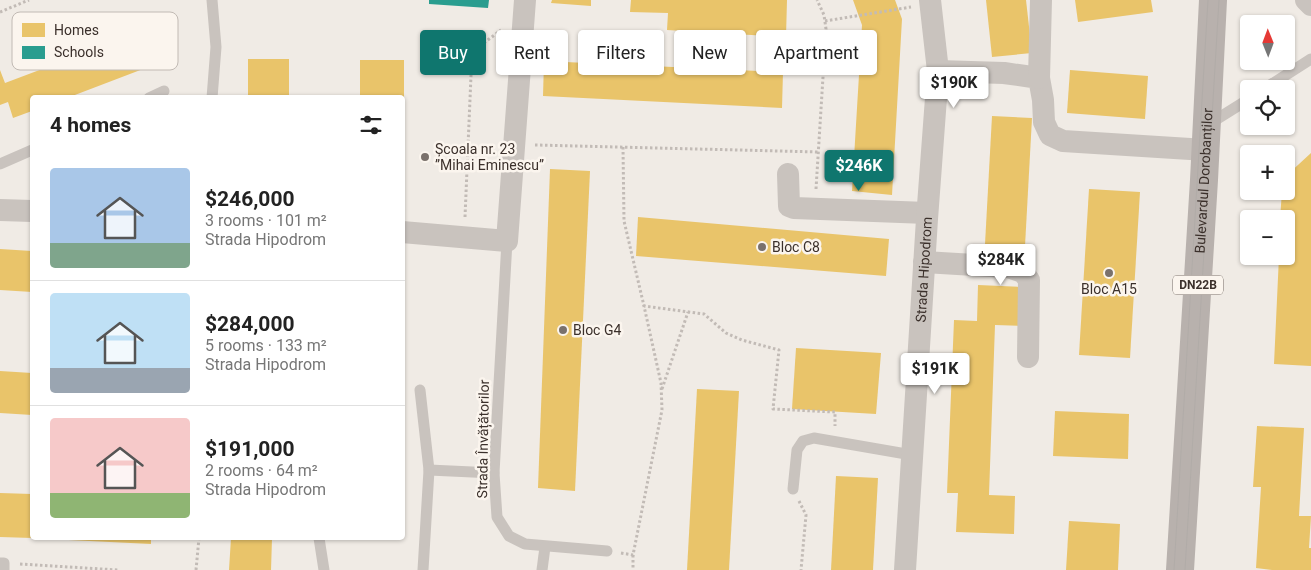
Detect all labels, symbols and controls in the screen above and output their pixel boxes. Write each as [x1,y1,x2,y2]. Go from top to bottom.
legend [12,12,178,70]
north arrow [1240,15,1295,70]
map controls [1240,15,1295,265]
text: Homes [54,22,99,38]
chip: Buy [420,30,486,75]
chip: Rent [496,30,568,75]
chip: Filters [578,30,664,75]
chip: New [674,30,746,75]
chip: Apartment [756,30,877,75]
text: Schools [54,44,104,60]
pin: $190K [919,66,989,109]
text: $190K [931,73,977,92]
button: locate [1240,80,1295,135]
street label: Bulevardul Dorobanților [1191,107,1216,254]
icon: filters [357,111,385,139]
text: 4 homes [50,113,131,137]
place label: Școala nr. 23 ”Mihai Eminescu” [435,141,544,173]
button: + [1240,145,1295,200]
pin: $246K [824,150,894,192]
marker: Școala nr. 23 ”Mihai Eminescu” [419,151,431,163]
text: $246K [836,156,882,175]
text: $246,000 [205,187,295,211]
icon: home [90,188,150,248]
button: − [1240,210,1295,265]
text: 3 rooms · 101 m² [205,211,327,230]
street label: Strada Hipodrom [913,216,935,323]
text: Strada Hipodrom [205,230,326,249]
place label: Bloc C8 [772,239,820,255]
marker: Bloc C8 [756,241,768,253]
pin: $284K [966,244,1036,286]
text: $284K [978,250,1024,269]
marker: Bloc A15 [1103,267,1115,279]
road number: DN22B [1173,276,1223,294]
place label: Bloc A15 [1081,281,1137,297]
text: $284,000 [205,312,295,336]
icon: home [90,313,150,373]
place label: Bloc G4 [573,322,621,338]
marker: Bloc G4 [557,324,569,336]
text: 5 rooms · 133 m² [205,336,327,355]
pin: $191K [900,352,970,395]
text: Strada Hipodrom [205,355,326,374]
text: $191K [912,359,958,378]
street label: Strada Învățătorilor [473,379,493,498]
text: $191,000 [205,437,295,461]
icon: home [90,438,150,498]
text: 2 rooms · 64 m² [205,461,318,480]
text: Strada Hipodrom [205,480,326,499]

